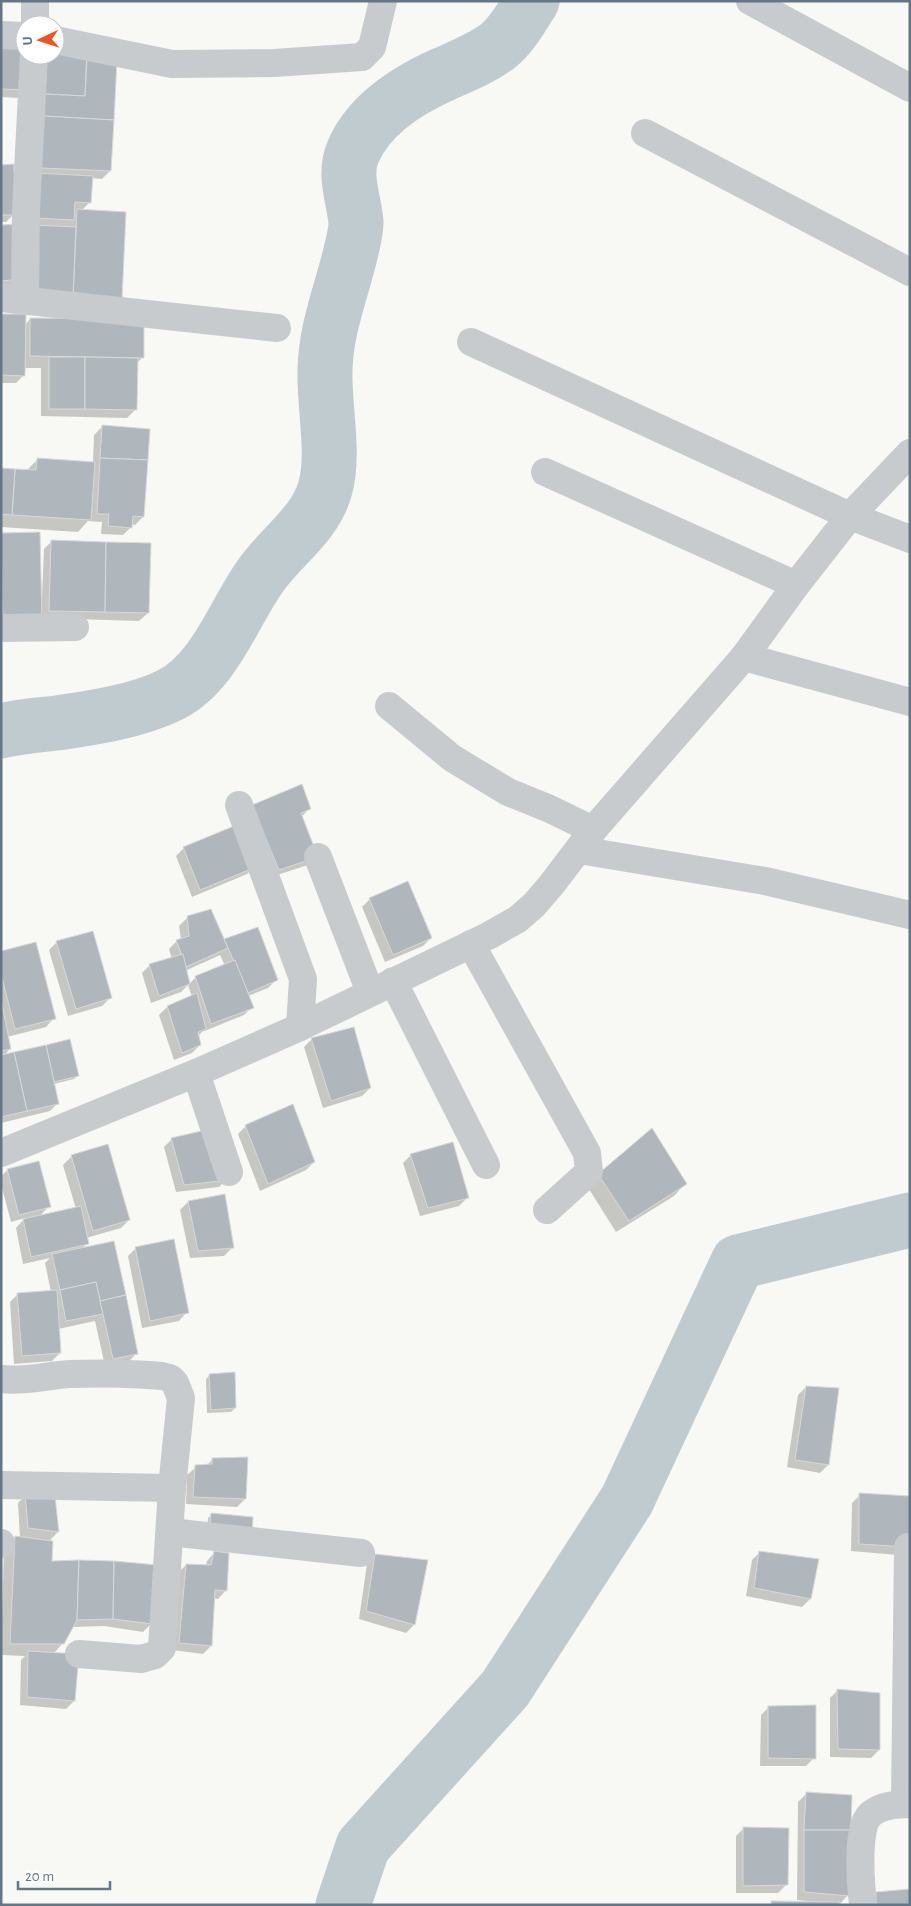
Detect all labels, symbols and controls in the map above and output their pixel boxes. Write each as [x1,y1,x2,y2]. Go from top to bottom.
north arrow [15,15,65,65]
text: U [21,36,35,46]
scale bar [18,1858,110,1890]
text: 20 m [25,1869,54,1884]

